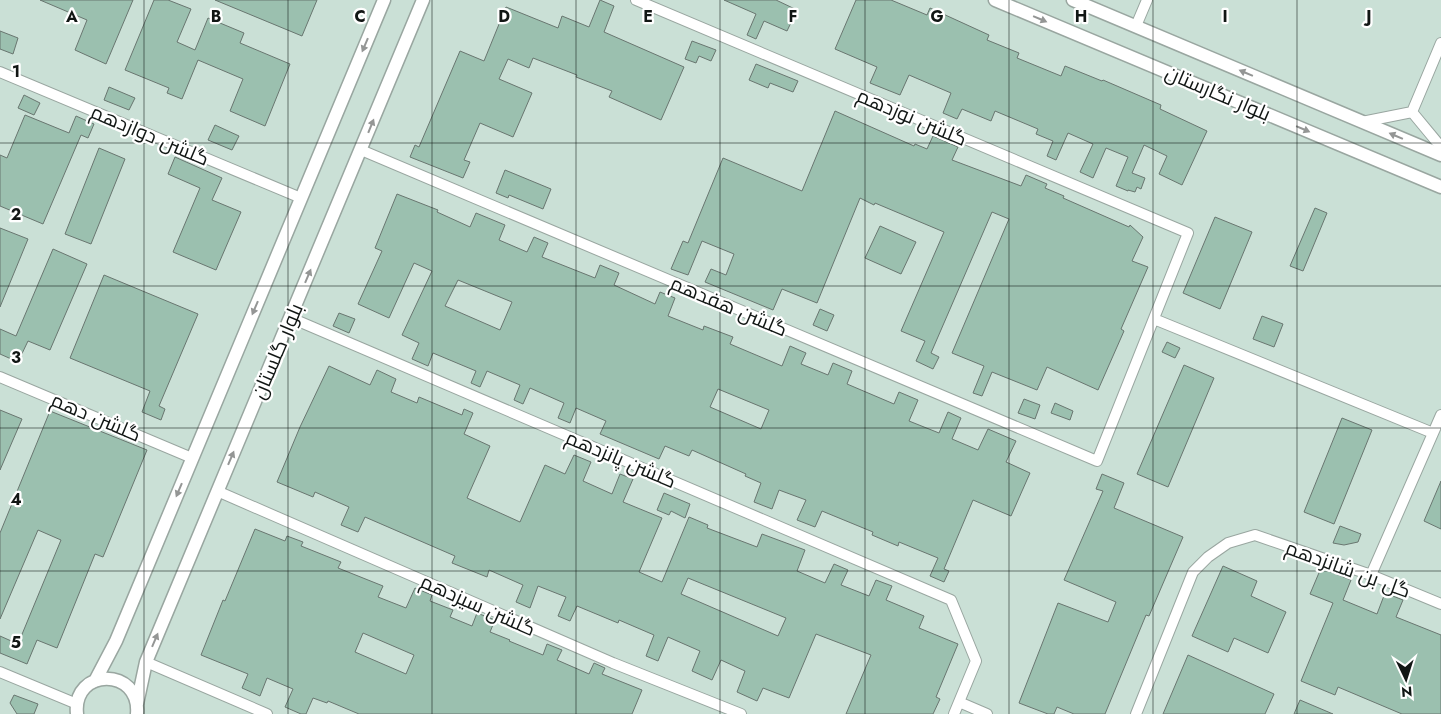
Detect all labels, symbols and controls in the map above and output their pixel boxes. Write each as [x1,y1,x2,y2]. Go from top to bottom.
text: A [65,5,78,28]
text: B [211,5,221,28]
text: C [354,5,366,28]
text: D [498,5,510,28]
text: E [643,5,653,28]
text: F [789,5,797,28]
text: G [930,5,944,28]
text: H [1075,5,1087,28]
text: I [1222,5,1228,28]
text: J [1363,5,1372,28]
one-way arrow [1032,15,1047,23]
one-way arrow [360,38,368,52]
street label: بلوار نگارستان [1161,58,1275,129]
text: 1 [12,60,20,83]
one-way arrow [1238,69,1253,77]
street label: گلشن نوزدهم [852,81,971,154]
street label: گلشن دوازدهم [86,97,214,174]
one-way arrow [367,119,375,134]
one-way arrow [1295,125,1310,133]
one-way arrow [1389,132,1403,140]
text: 2 [11,203,21,226]
one-way arrow [305,269,313,283]
street label: گلشن هفدهم [666,269,792,344]
street label: بلوار گلستان [244,299,311,404]
one-way arrow [251,301,259,316]
text: 3 [11,346,21,369]
street label: گلشن دهم [46,386,145,449]
street label: گلشن پانزدهم [561,423,681,496]
one-way arrow [228,451,236,465]
one-way arrow [174,483,182,497]
text: 4 [10,488,22,511]
street label: گل بن شانزدهم [1281,533,1414,606]
street label: گلشن سیزدهم [415,567,540,644]
text: 5 [11,631,21,654]
one-way arrow [151,633,159,648]
north arrow [1381,654,1431,704]
text: N [1401,682,1413,702]

